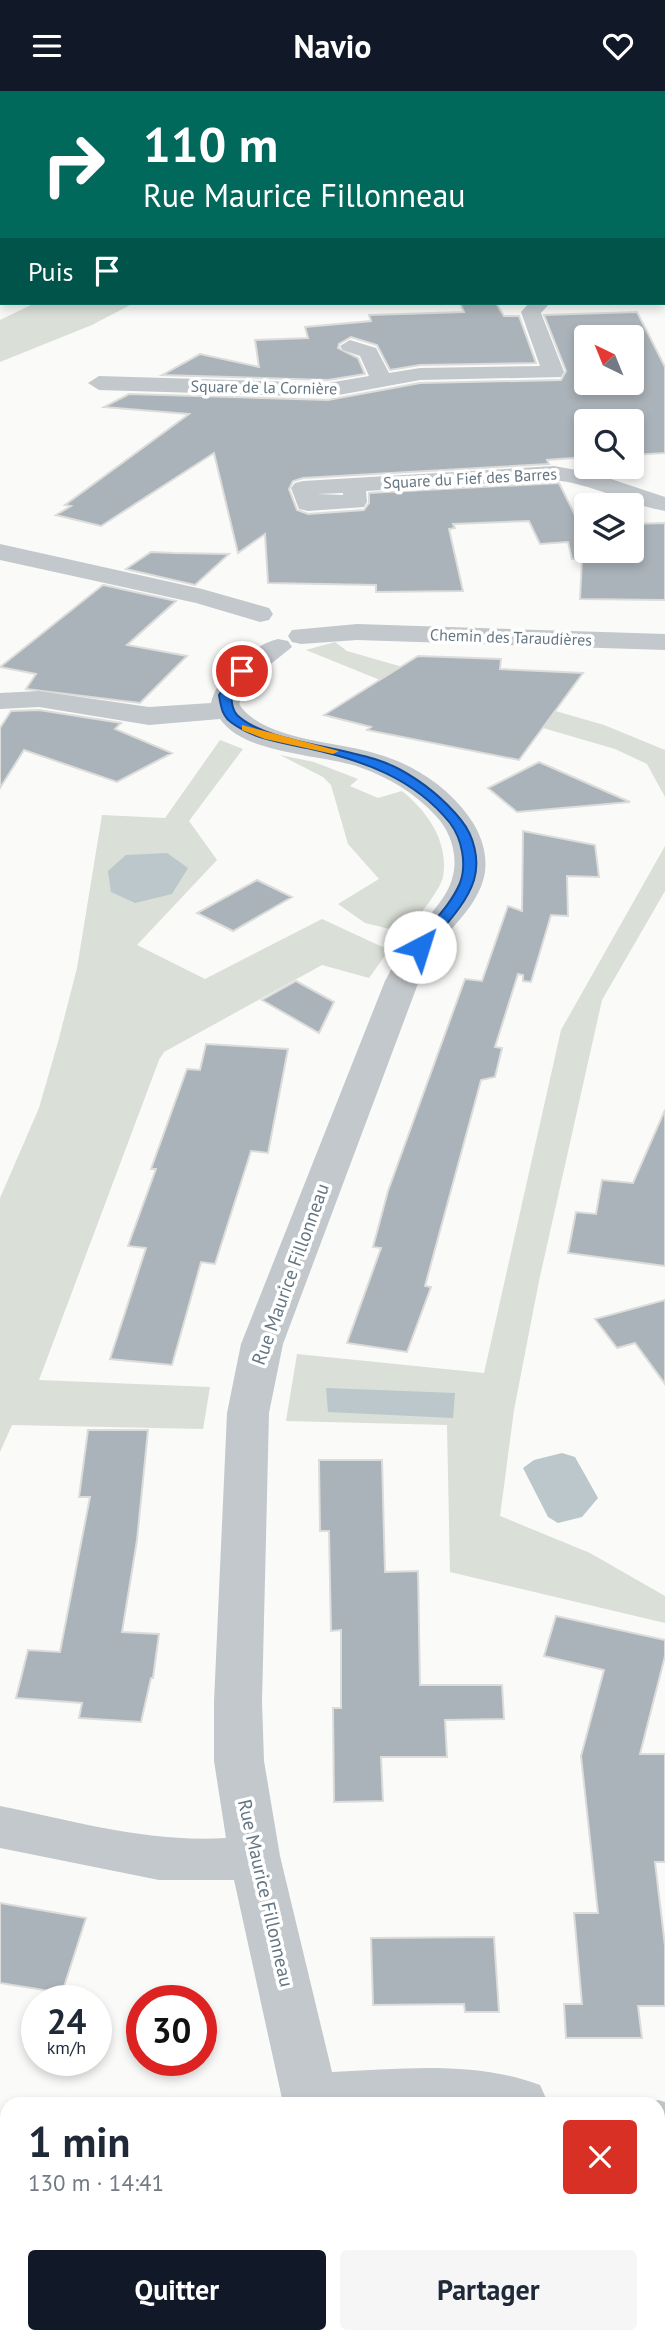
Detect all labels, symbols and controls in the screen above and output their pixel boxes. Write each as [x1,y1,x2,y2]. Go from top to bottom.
text: Navio [294,25,371,67]
icon: menu [28,27,66,65]
icon: heart [599,27,637,65]
text: 110 m [143,112,278,176]
icon: right [28,119,119,210]
text: Rue Maurice Fillonneau [143,174,466,216]
icon: arrive [88,252,126,290]
text: Puis [28,255,74,288]
north arrow [574,325,644,395]
map controls [574,325,644,563]
street label: Square de la Cornière [190,376,338,398]
button: search [574,409,644,479]
street label: Square du Fief des Barres [383,463,558,493]
button: layers [574,493,644,563]
street label: Chemin des Taraudières [430,624,593,650]
pin [212,641,272,701]
icon: arrive [223,652,261,690]
position arrow [383,910,457,984]
street label: Rue Maurice Fillonneau [246,1180,334,1368]
street label: Rue Maurice Fillonneau [233,1797,299,1989]
speed limit sign: 30 [126,1985,217,2076]
text: 24 [47,1998,86,2044]
text: km/h [47,2036,86,2059]
text: 1 min [28,2114,130,2169]
button: close [563,2120,637,2194]
text: 130 m · 14:41 [28,2168,164,2197]
button: Quitter [28,2250,326,2330]
button: Partager [340,2250,637,2330]

